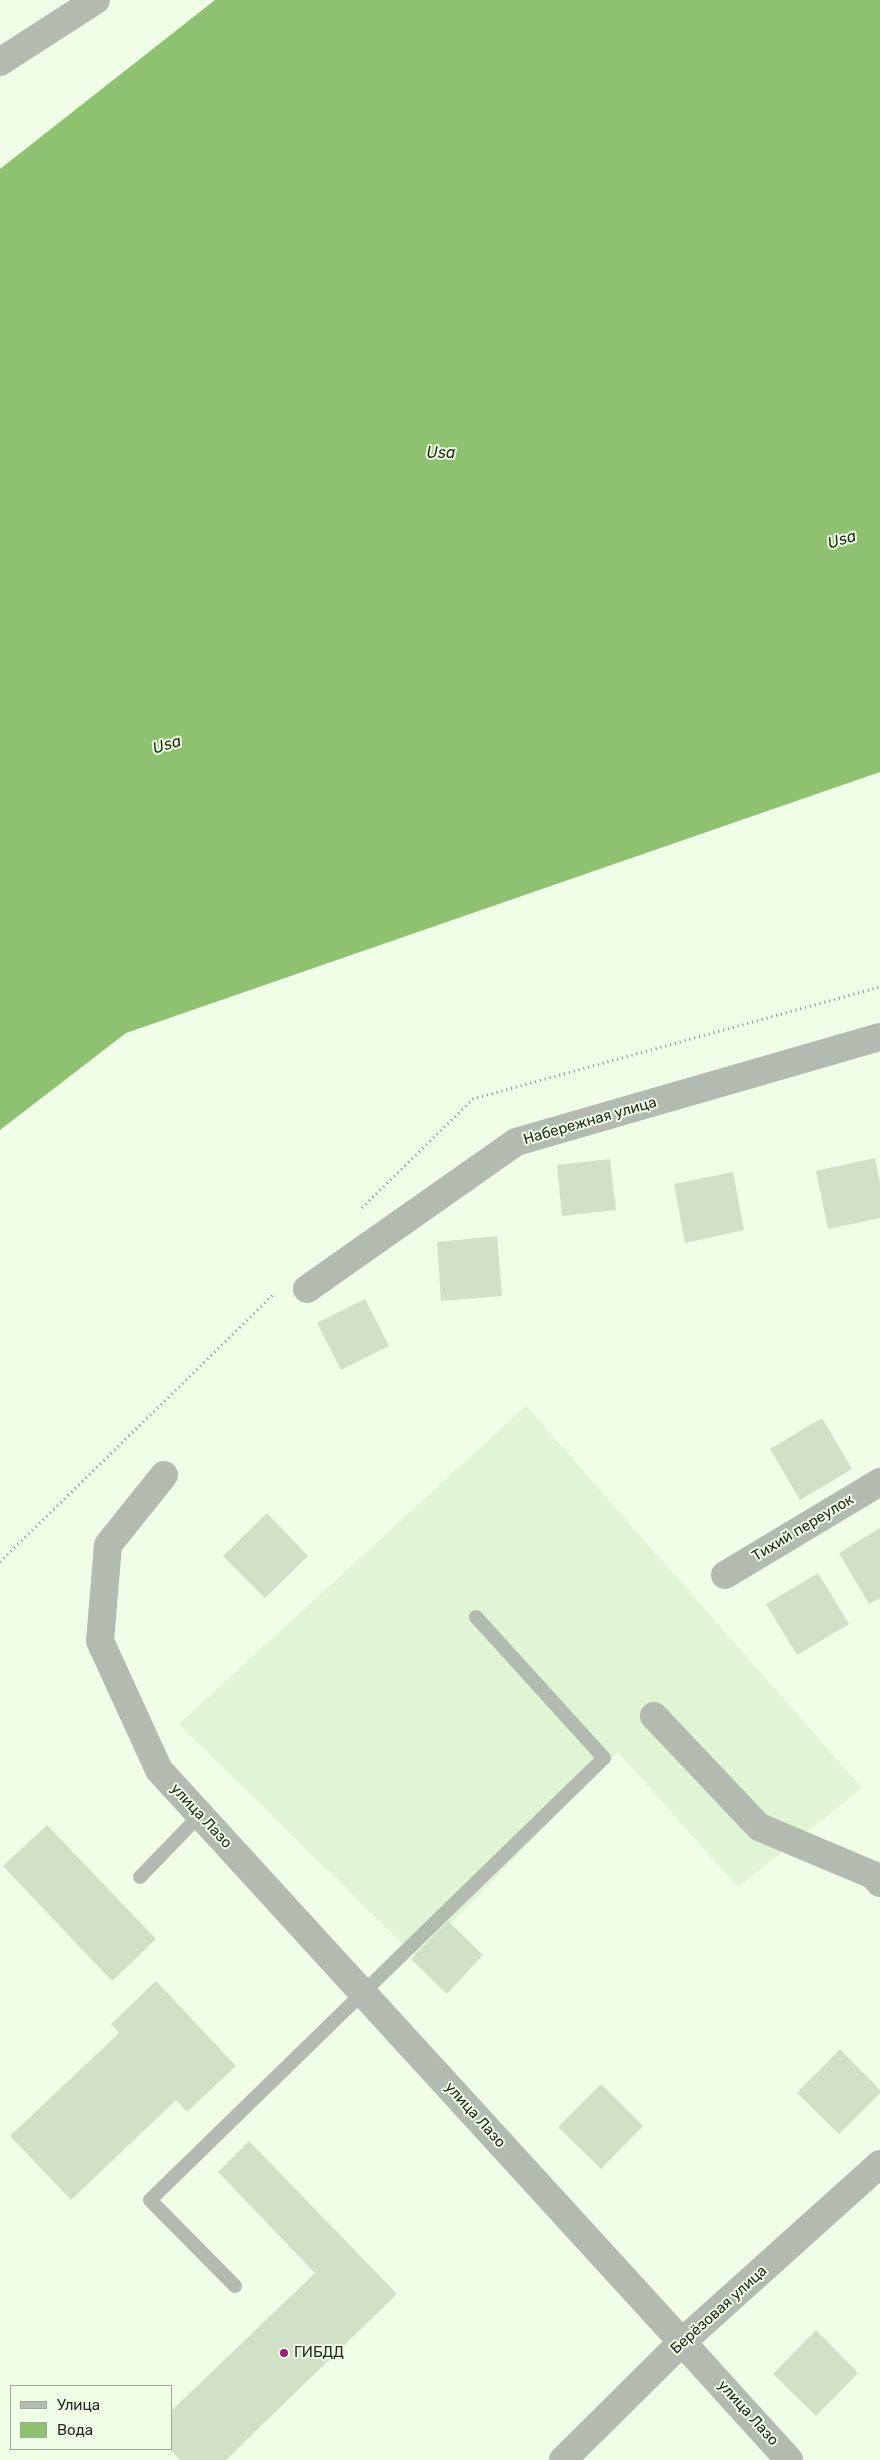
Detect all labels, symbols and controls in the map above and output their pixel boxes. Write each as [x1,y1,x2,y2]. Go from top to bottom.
water label: Usa [427,443,455,463]
water label: Usa [825,527,859,553]
water label: Usa [150,732,184,758]
street label: Набережная улица [521,1093,659,1149]
street label: Тихий переулок [749,1491,857,1565]
street label: улица Лазо [166,1780,236,1852]
street label: улица Лазо [441,2079,509,2151]
street label: Берёзовая улица [667,2262,771,2358]
place label: ГИБДД [294,2344,344,2362]
marker: ГИБДД [278,2347,290,2359]
street label: улица Лазо [714,2377,782,2449]
legend [10,2385,172,2450]
text: Улица [57,2396,100,2414]
text: Вода [57,2421,93,2439]

